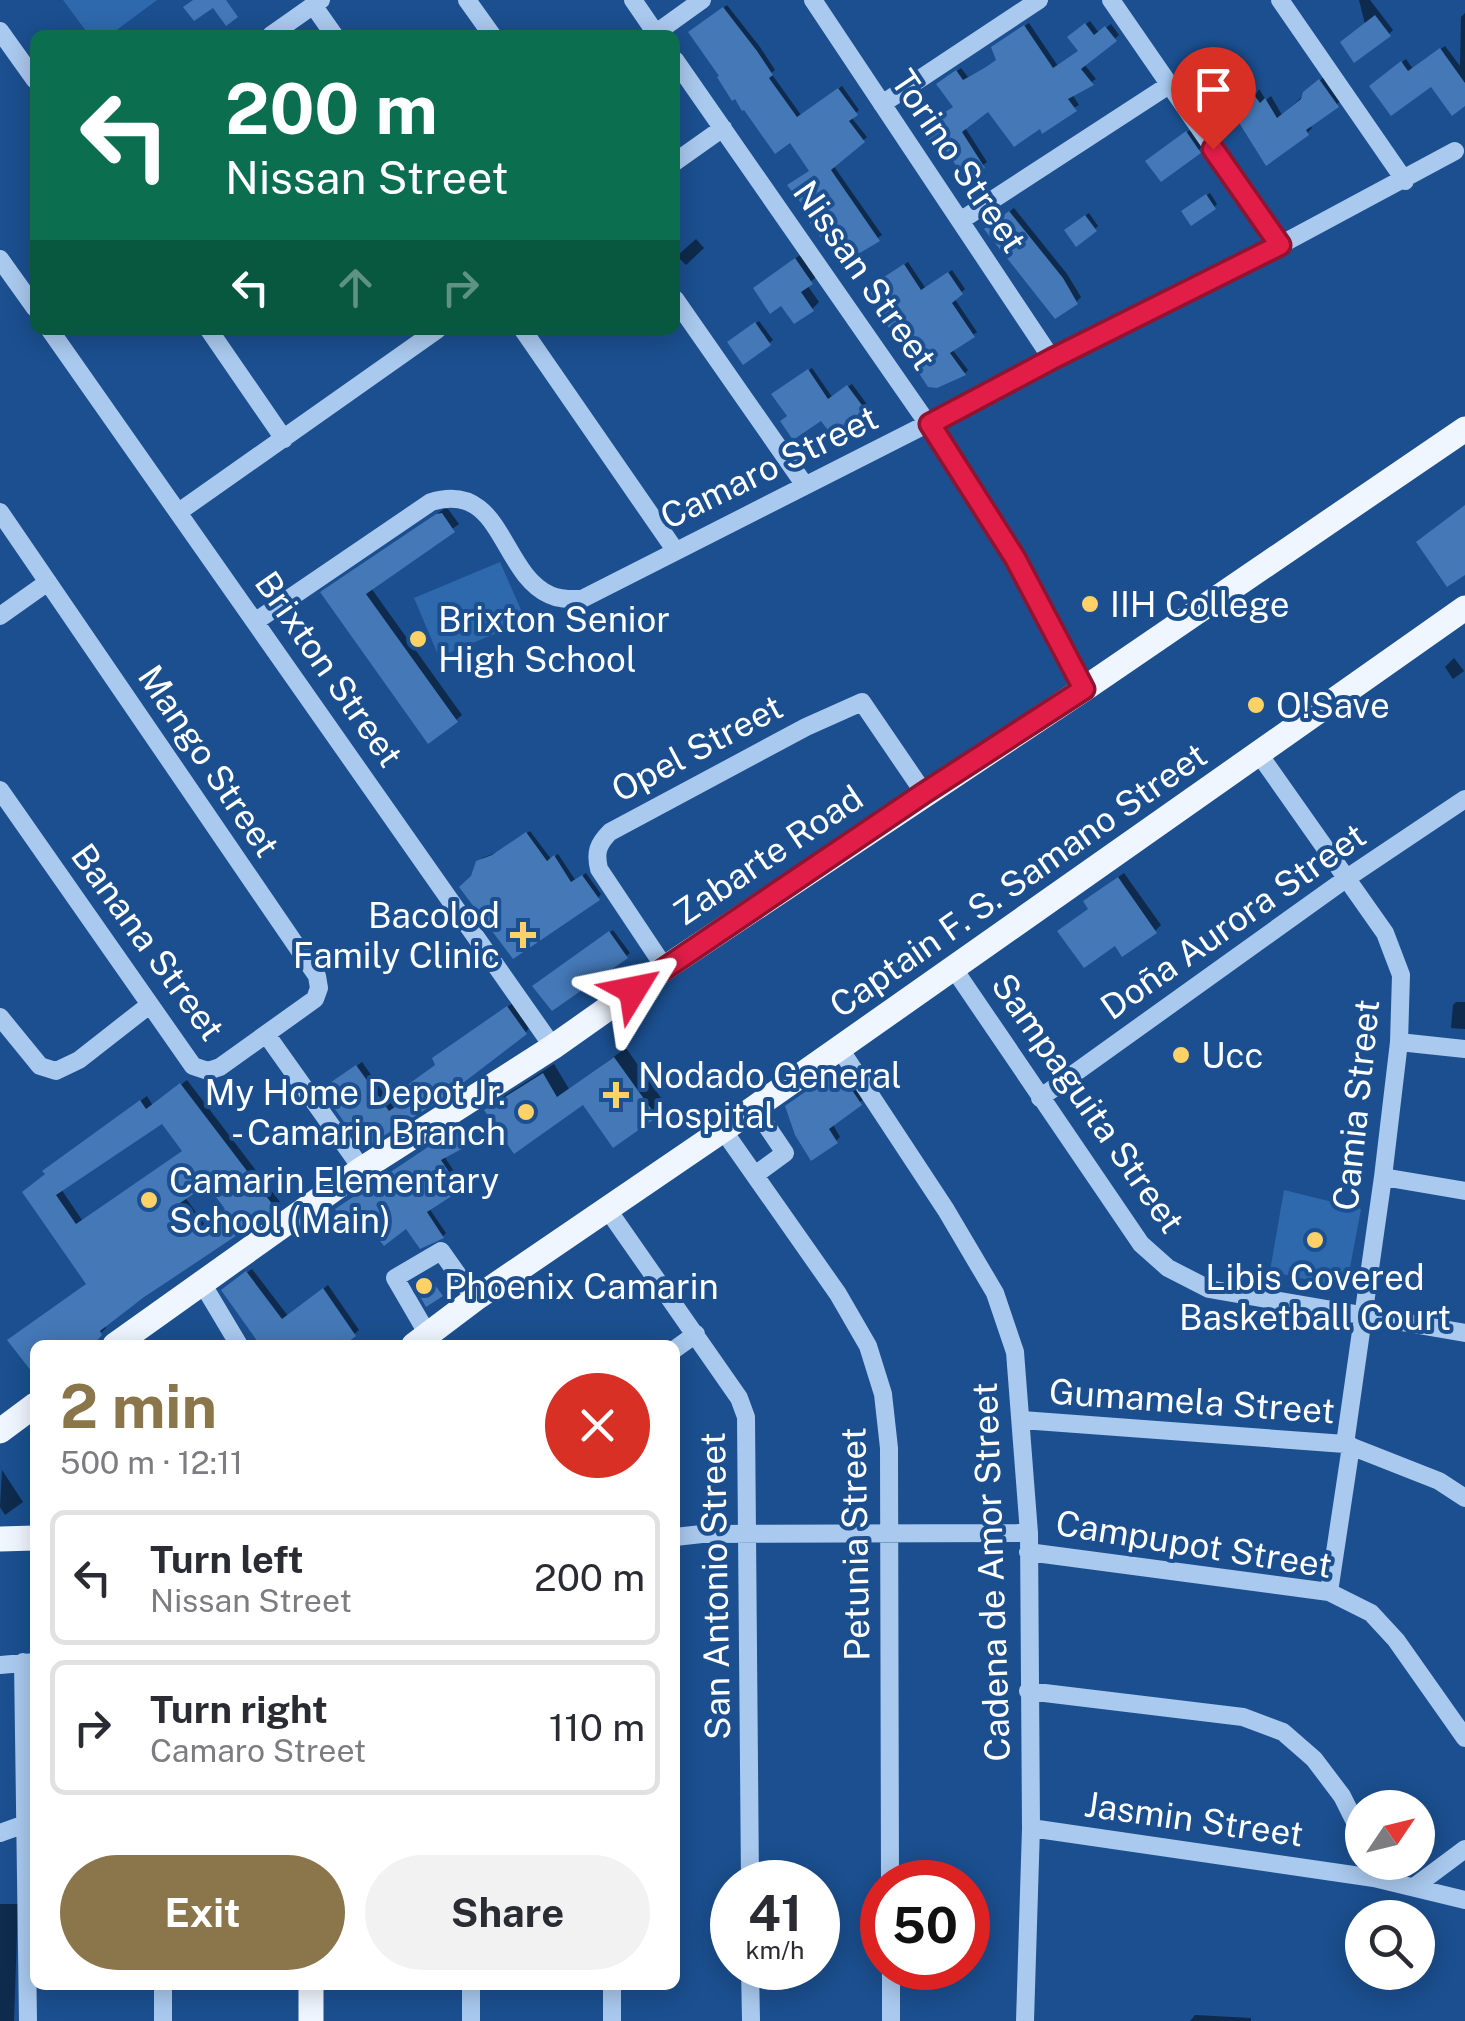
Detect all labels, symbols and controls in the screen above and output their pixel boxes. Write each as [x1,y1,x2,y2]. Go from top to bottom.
pin [1171,47,1256,150]
street label: Torino Street [883,62,1035,260]
icon: arrive [1186,62,1241,117]
text: 200 m [225,67,438,150]
icon: left [60,70,190,200]
text: Nissan Street [225,151,509,204]
street label: Nissan Street [785,173,945,377]
icon: left [223,260,278,315]
icon: ahead [328,260,383,315]
icon: right [433,260,488,315]
street label: Camaro Street [654,397,884,537]
street label: Brixton Street [247,564,411,774]
place label: IIH College [1110,584,1290,625]
marker: IIH College [1079,593,1101,615]
place label: Brixton Senior High School [438,599,670,680]
marker: Brixton Senior High School [407,628,429,650]
street label: Mango Street [130,658,288,864]
place label: O!Save [1276,685,1390,726]
street label: Opel Street [605,686,789,810]
marker: O!Save [1245,694,1267,716]
street label: Captain F. S. Samano Street [822,734,1214,1026]
street label: Zabarte Road [666,777,870,933]
street label: Doña Aurora Street [1093,814,1373,1028]
street label: Banana Street [63,836,233,1048]
place label: Bacolod Family Clinic [293,895,500,976]
marker: Bacolod Family Clinic [510,922,536,948]
position arrow [581,938,685,1042]
street label: Sampaguita Street [983,966,1193,1240]
street label: Camia Street [1325,997,1387,1213]
place label: Ucc [1201,1035,1263,1076]
marker: Ucc [1170,1044,1192,1066]
place label: Nodado General Hospital [638,1055,902,1136]
place label: My Home Depot Jr. - Camarin Branch [205,1072,506,1153]
marker: Nodado General Hospital [603,1082,629,1108]
marker: My Home Depot Jr. - Camarin Branch [515,1101,537,1123]
place label: Camarin Elementary School (Main) [169,1160,499,1241]
marker: Camarin Elementary School (Main) [138,1189,160,1211]
marker: Libis Covered Basketball Court [1304,1229,1326,1251]
place label: Libis Covered Basketball Court [1179,1257,1451,1338]
place label: Phoenix Camarin [444,1266,719,1307]
marker: Phoenix Camarin [413,1275,435,1297]
text: 2 min [60,1371,217,1442]
street label: Gumamela Street [1048,1371,1336,1431]
button: close [545,1373,650,1478]
street label: Cadena de Amor Street [964,1382,1018,1762]
street label: Petunia Street [832,1427,878,1661]
street label: San Antonio Street [692,1432,738,1740]
text: 500 m · 12:11 [60,1444,243,1481]
street label: Campupot Street [1053,1502,1335,1586]
text: Turn left [150,1537,304,1582]
icon: left [65,1550,120,1605]
text: 200 m [534,1555,645,1600]
text: Nissan Street [150,1582,352,1619]
text: Turn right [150,1687,328,1732]
icon: right [65,1700,120,1755]
text: 110 m [549,1705,645,1750]
text: Camaro Street [150,1732,366,1769]
street label: Jasmin Street [1082,1783,1306,1855]
north arrow [1345,1790,1435,1880]
map controls [1345,1790,1435,1990]
button: Exit [60,1855,345,1970]
button: Share [365,1855,650,1970]
speed limit sign: 50 [860,1860,990,1990]
text: 41 [748,1883,802,1942]
button: search [1345,1900,1435,1990]
text: km/h [746,1935,804,1965]

